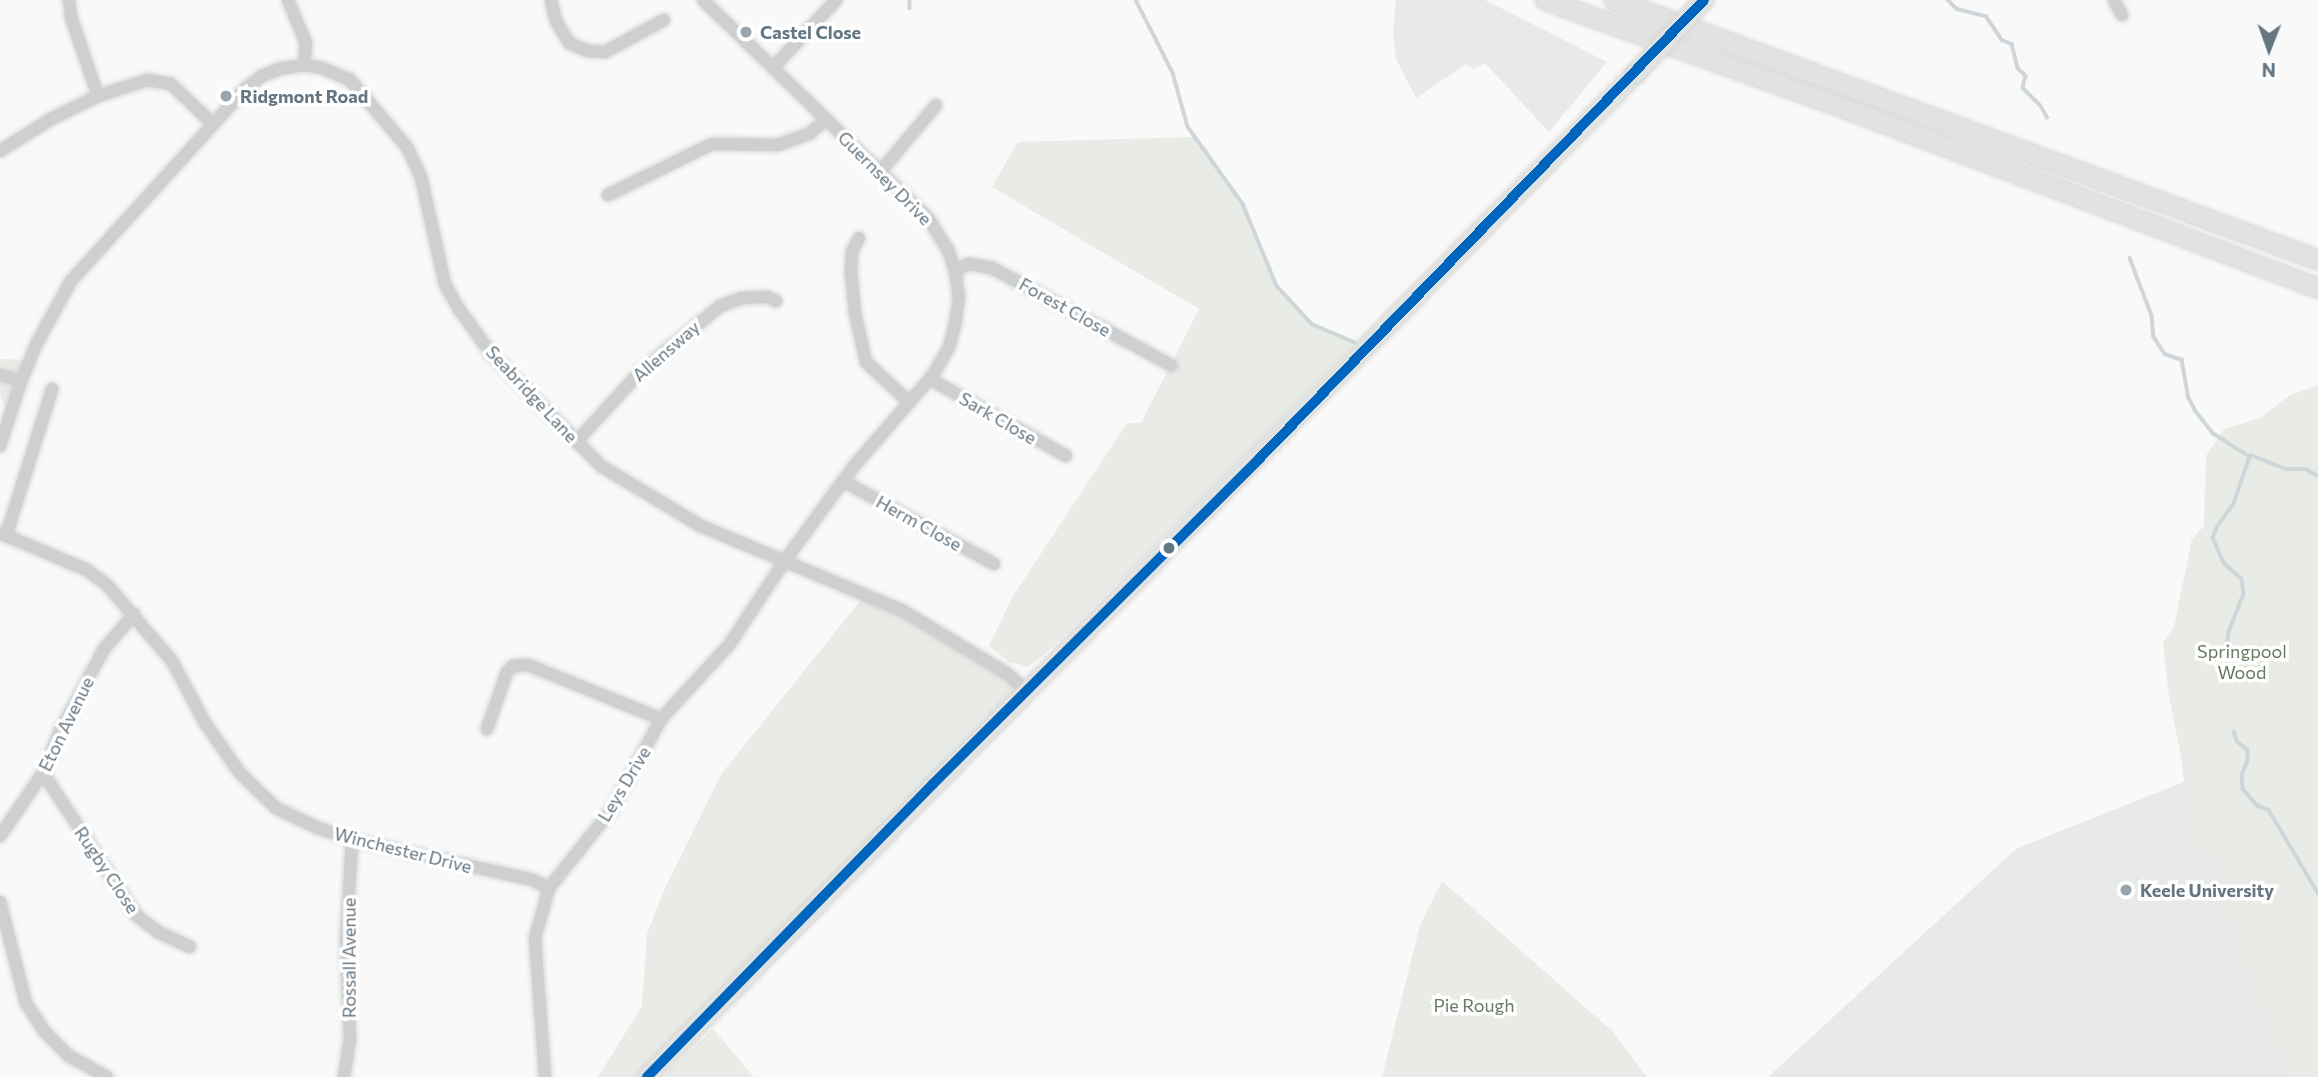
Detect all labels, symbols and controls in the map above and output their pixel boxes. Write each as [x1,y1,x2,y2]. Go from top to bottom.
north arrow [2234,14,2304,84]
place label: Castel Close [760,21,861,43]
marker: Castel Close [738,24,754,40]
text: N [2261,59,2276,82]
place label: Ridgmont Road [240,85,368,107]
marker: Ridgmont Road [218,88,234,104]
street label: Guernsey Drive [834,127,936,229]
street label: Forest Close [1016,273,1114,341]
street label: Allensway [628,316,704,386]
street label: Seabridge Lane [482,341,582,447]
street label: Sark Close [956,387,1040,449]
street label: Herm Close [872,491,966,555]
unlabelled marker [1162,541,1176,555]
park label: Springpool Wood [2197,641,2287,684]
street label: Eton Avenue [34,673,98,775]
street label: Leys Drive [593,742,655,826]
street label: Rugby Close [70,822,144,918]
street label: Winchester Drive [332,822,474,878]
place label: Keele University [2140,879,2274,901]
marker: Keele University [2118,882,2134,898]
street label: Rossall Avenue [338,898,360,1018]
park label: Pie Rough [1433,994,1515,1016]

